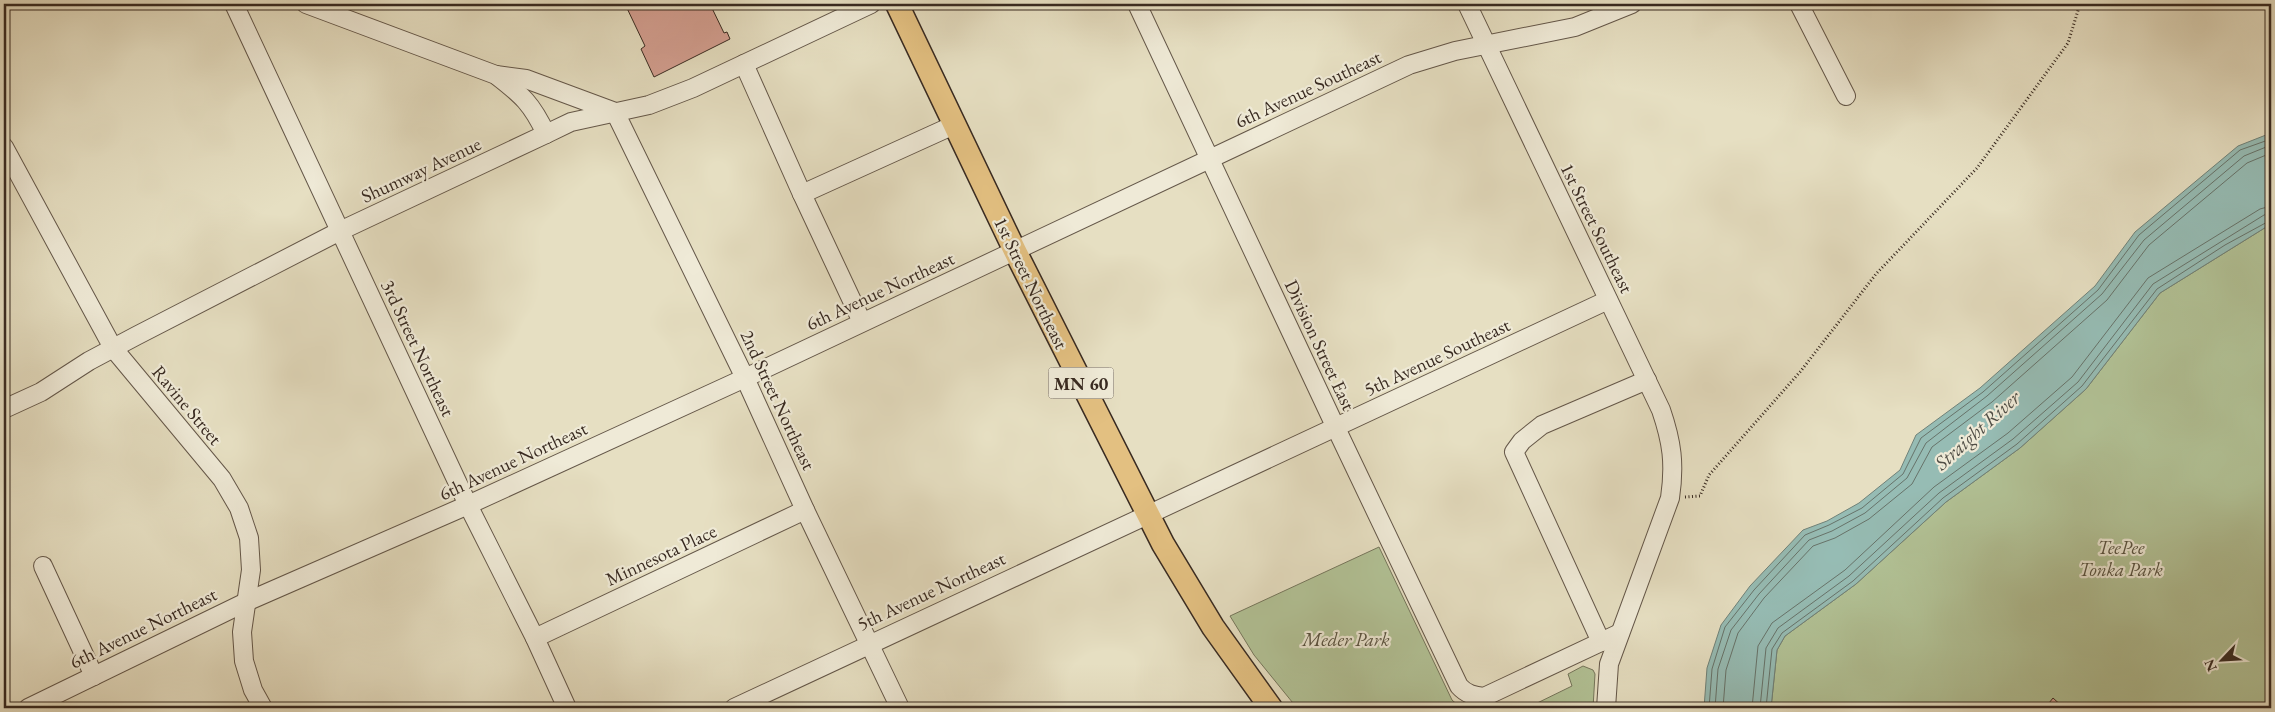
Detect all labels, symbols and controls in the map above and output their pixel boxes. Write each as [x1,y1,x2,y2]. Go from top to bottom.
street label: 6th Avenue Southeast [1231,44,1385,134]
street label: Shumway Avenue [357,131,485,209]
street label: 1st Street Southeast [1555,159,1639,297]
street label: 1st Street Northeast [988,213,1074,353]
street label: 6th Avenue Northeast [802,246,958,336]
street label: 3rd Street Northeast [375,276,461,420]
street label: Division Street East [1279,276,1361,414]
street label: 5th Avenue Southeast [1360,312,1514,402]
street label: 2nd Street Northeast [735,326,821,474]
street label: Ravine Street [146,360,228,450]
road number: MN 60 [1048,368,1114,398]
water label: Straight River [1928,384,2026,476]
street label: 6th Avenue Northeast [435,416,591,506]
street label: Minnesota Place [602,518,720,592]
park label: TeePee Tonka Park [2079,535,2163,582]
street label: 5th Avenue Northeast [853,546,1009,636]
street label: 6th Avenue Northeast [65,582,221,674]
park label: Meder Park [1301,627,1390,652]
north arrow [2198,634,2248,684]
text: N [2199,656,2221,674]

